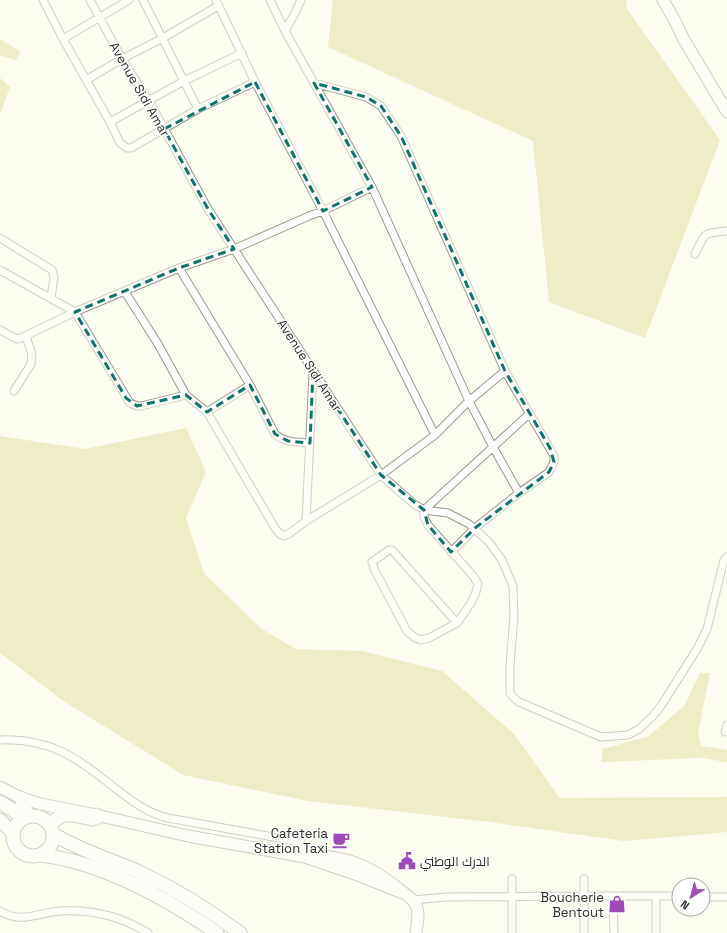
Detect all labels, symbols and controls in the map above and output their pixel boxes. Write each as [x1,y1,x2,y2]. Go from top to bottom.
street label: Avenue Sidi Amar [105,39,174,140]
street label: Avenue Sidi Amar [273,316,346,415]
place label: Cafeteria Station Taxi [254,825,329,857]
cafe icon: Cafeteria Station Taxi [331,830,351,850]
public building icon: الدرك الوطني [397,851,417,871]
place label: الدرك الوطني [420,853,490,872]
north arrow [671,877,711,917]
place label: Boucherie Bentout [540,889,604,921]
shop icon: Boucherie Bentout [607,894,627,914]
text: N [678,897,692,913]

